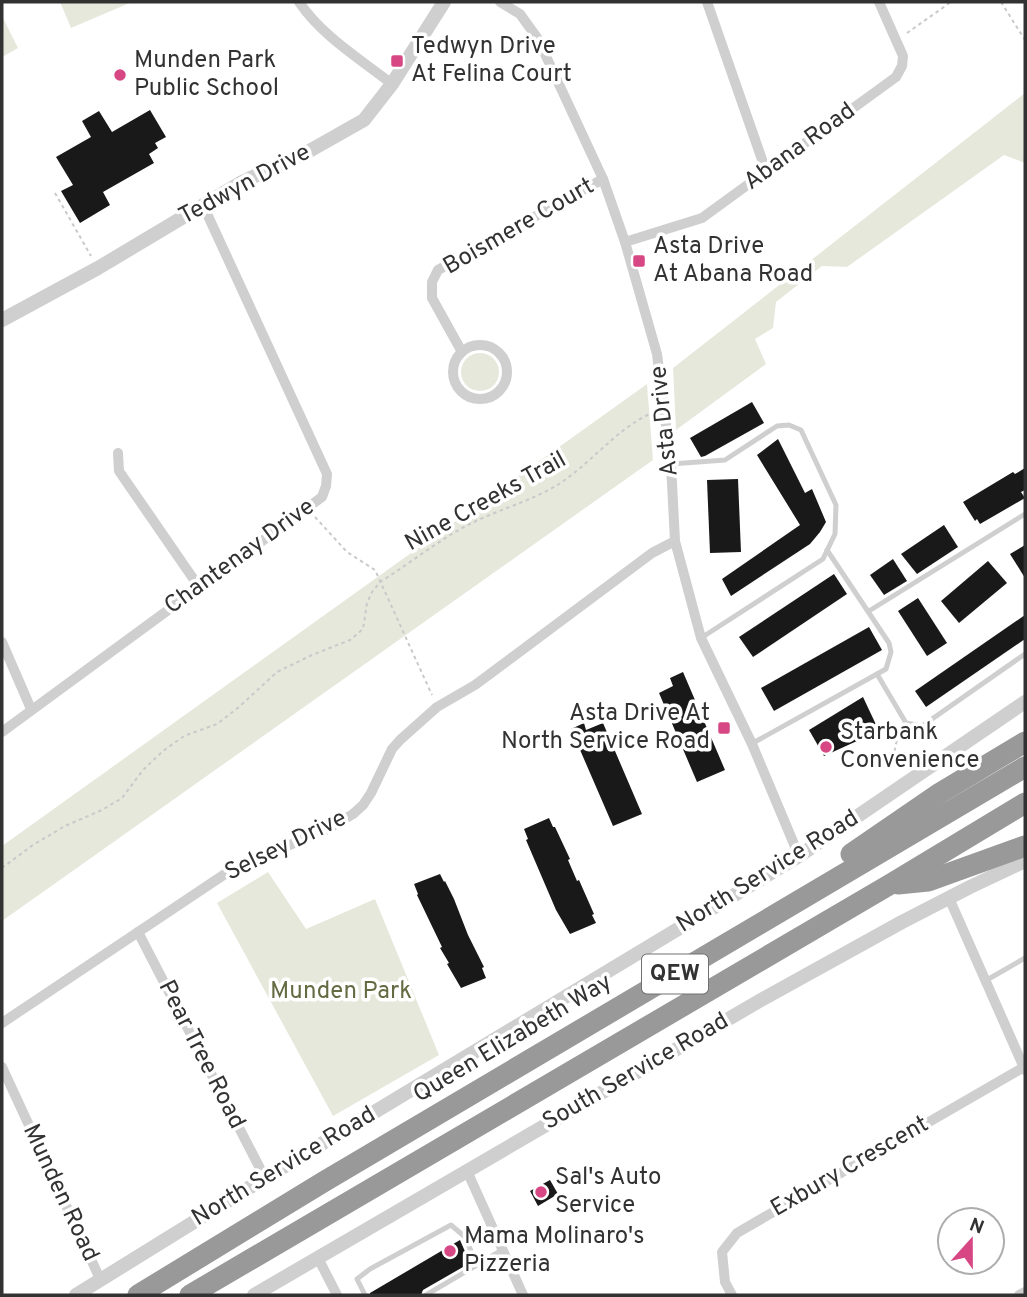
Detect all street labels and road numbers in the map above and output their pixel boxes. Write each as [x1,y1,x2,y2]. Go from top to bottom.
street label: Abana Road [738,97,862,197]
street label: Tedwyn Drive [174,138,316,232]
street label: Boismere Court [438,172,600,282]
street label: Asta Drive [644,364,686,478]
street label: Nine Creeks Trail [400,445,572,559]
street label: Chantenay Drive [159,492,321,622]
street label: Selsey Drive [220,804,352,888]
street label: North Service Road [671,804,865,940]
road number: QEW [642,954,708,993]
street label: Queen Elizabeth Way [408,968,618,1110]
street label: Pear Tree Road [151,976,251,1134]
street label: South Service Road [538,1007,734,1137]
street label: North Service Road [187,1100,381,1234]
street label: Exbury Crescent [766,1110,934,1224]
street label: Munden Road [15,1120,105,1266]

